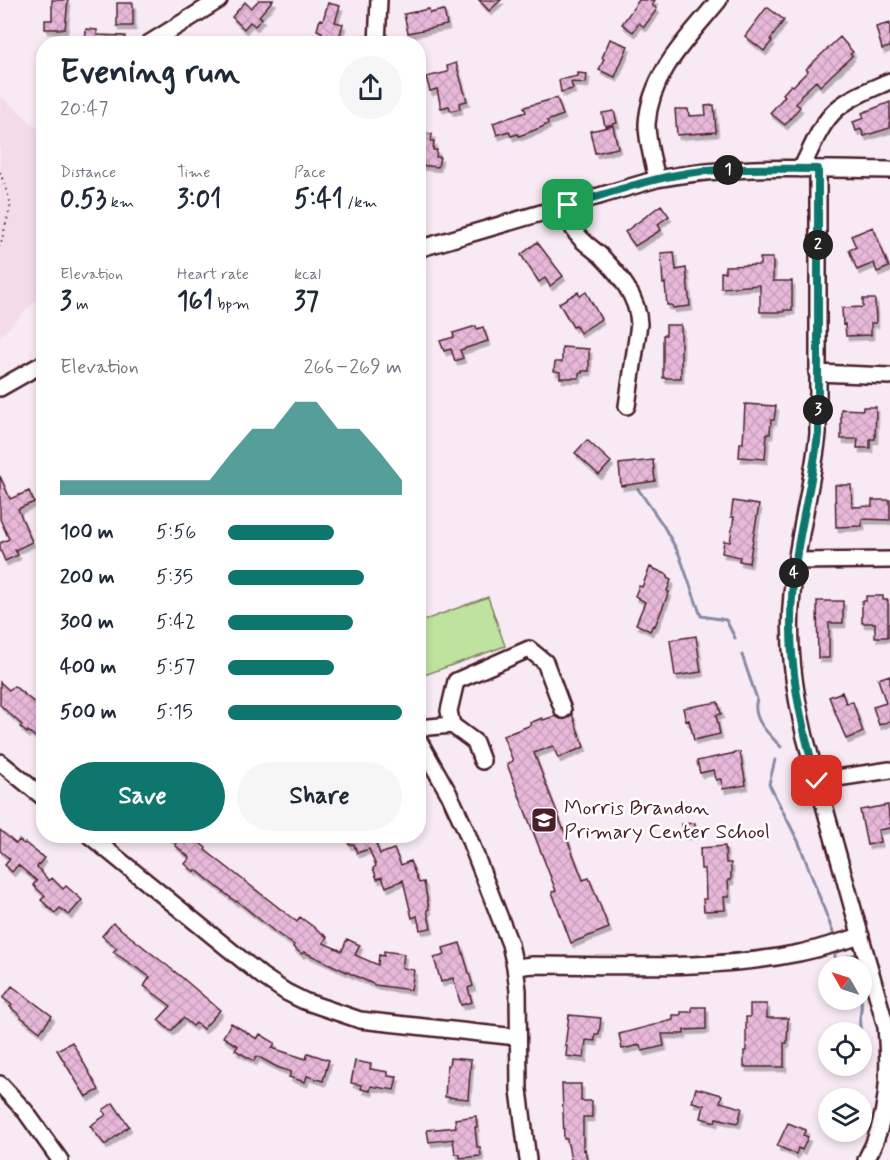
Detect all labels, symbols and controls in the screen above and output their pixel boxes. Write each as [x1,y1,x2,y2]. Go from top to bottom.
text: Evening run [60,51,240,95]
button: share [339,56,402,119]
text: 20:47 [60,96,108,123]
pin: 1 [713,155,743,185]
text: 1 [724,159,732,180]
text: Distance [60,162,116,183]
text: Time [177,162,211,183]
text: Pace [294,162,326,183]
pin [542,179,593,230]
text: 0.53 [60,183,107,217]
text: 3:01 [177,183,221,217]
text: 5:41 [294,183,343,217]
icon: arrive [551,188,584,221]
text: km [107,192,134,213]
text: /km [343,192,378,213]
pin: 2 [803,230,833,260]
text: 2 [814,234,822,255]
text: Elevation [60,264,123,285]
text: Heart rate [177,264,249,285]
text: kcal [294,264,321,285]
text: 3 [60,285,72,319]
text: 161 [177,285,213,319]
text: 37 [294,285,319,319]
text: m [72,294,89,315]
text: bpm [213,294,250,315]
text: Elevation [60,354,139,381]
text: 266–269 m [304,354,402,381]
pin: 3 [803,395,833,425]
text: 3 [814,399,822,420]
text: 100 m [60,519,114,546]
text: 5:56 [156,519,196,546]
pin: 4 [779,558,809,588]
text: 4 [789,562,799,583]
text: 200 m [60,564,115,591]
text: 5:35 [156,564,193,591]
text: 300 m [60,609,114,636]
text: 5:42 [156,609,196,636]
text: 400 m [60,654,116,681]
text: 5:57 [156,654,195,681]
text: 500 m [60,699,117,726]
text: 5:15 [156,699,193,726]
pin [791,755,842,806]
button: Save [60,762,225,831]
button: Share [237,762,402,831]
icon: check [800,764,833,797]
place label: Morris Brandon Primary Center School [564,794,770,846]
school or university icon: Morris Brandon Primary Center School [529,805,559,835]
north arrow [818,956,872,1010]
map controls [818,956,872,1142]
button: locate [818,1022,872,1076]
button: layers [818,1088,872,1142]

